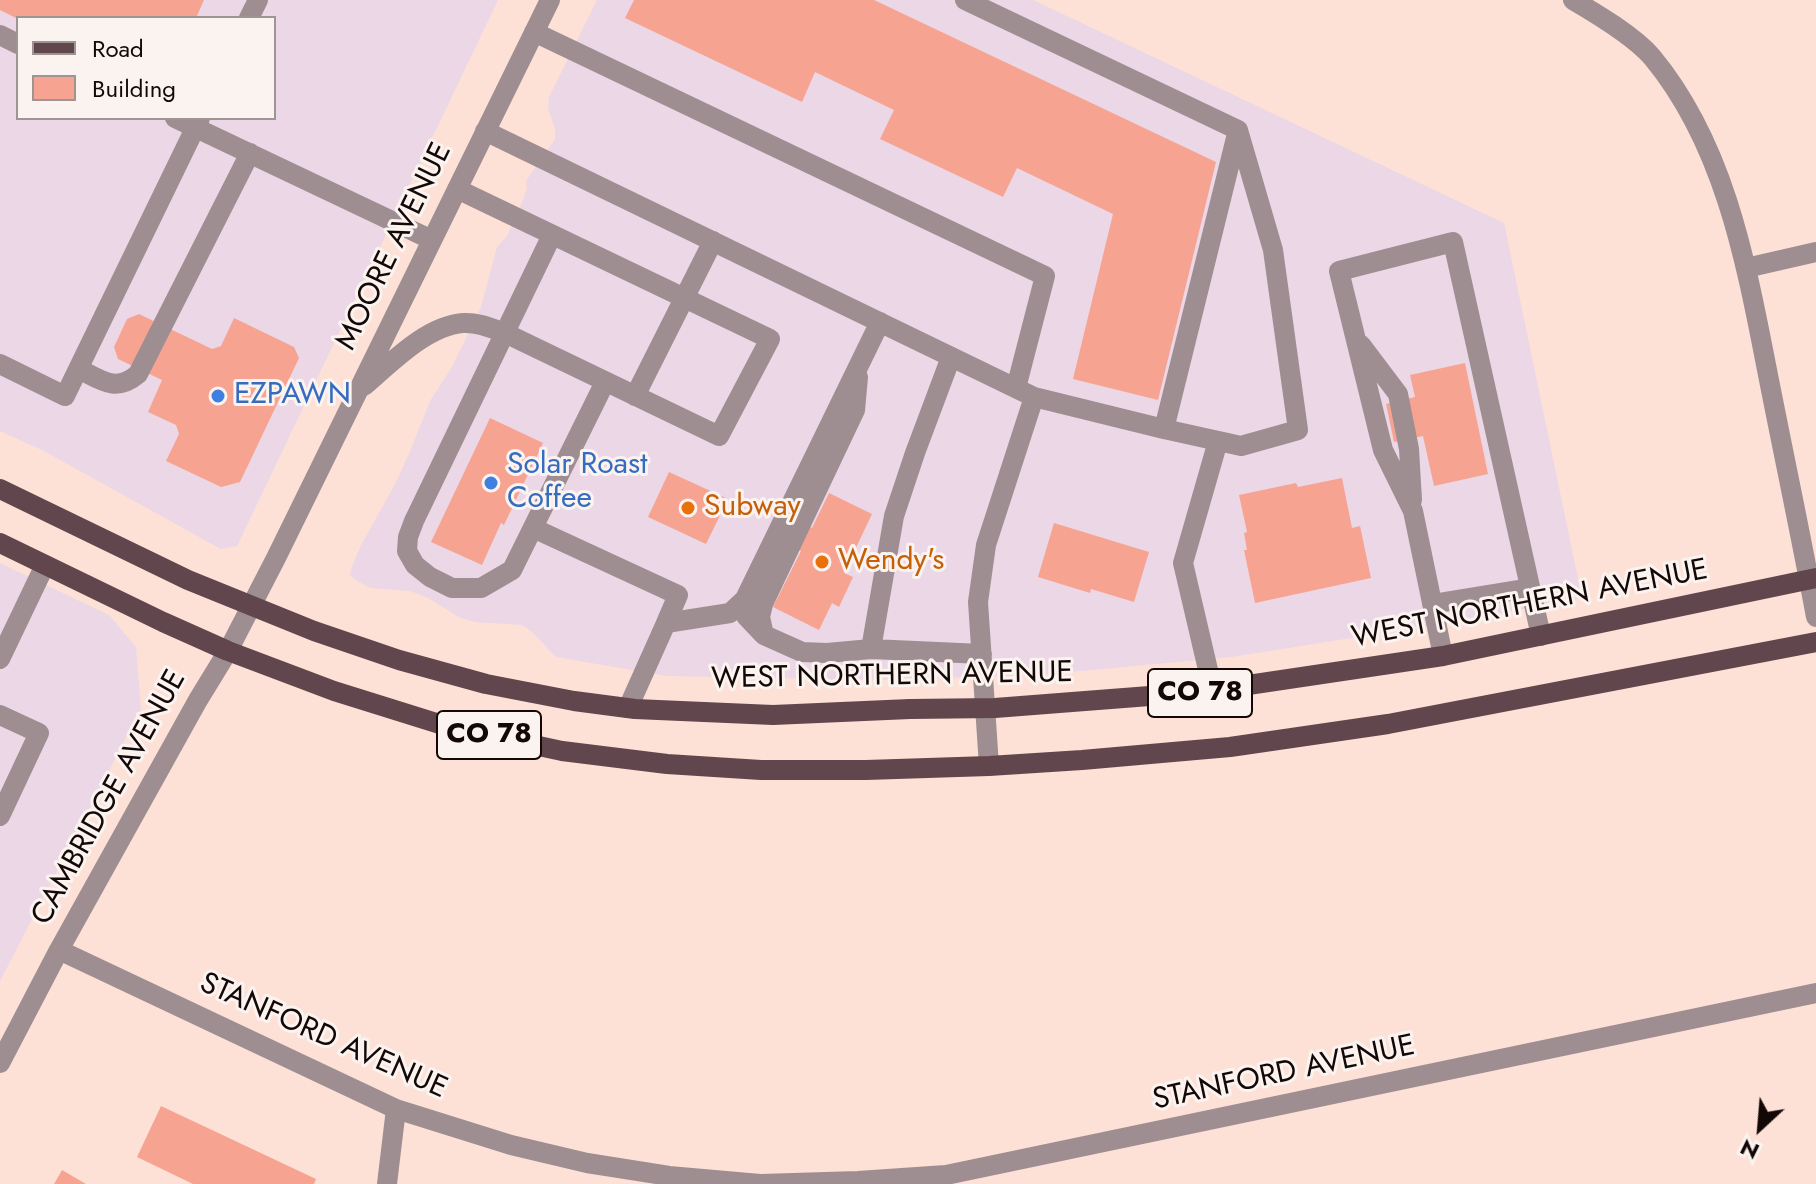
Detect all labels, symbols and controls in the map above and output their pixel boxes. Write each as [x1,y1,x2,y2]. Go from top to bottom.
legend [16,16,276,120]
text: Road [92,31,144,66]
text: Building [92,71,176,106]
street label: MOORE AVENUE [329,138,461,356]
place label: EZPAWN [234,378,351,414]
marker: EZPAWN [209,387,227,405]
place label: Solar Roast Coffee [507,448,647,518]
marker: Solar Roast Coffee [482,474,500,492]
place label: Subway [704,490,801,526]
marker: Subway [679,499,697,517]
place label: Wendy's [838,544,944,580]
marker: Wendy's [813,553,831,571]
street label: WEST NORTHERN AVENUE [1349,553,1711,657]
street label: WEST NORTHERN AVENUE [711,656,1073,698]
street label: CAMBRIDGE AVENUE [25,664,195,932]
road number: CO 78 [1148,669,1252,717]
road number: CO 78 [437,711,541,759]
street label: STANFORD AVENUE [194,966,452,1108]
street label: STANFORD AVENUE [1150,1029,1418,1119]
north arrow [1720,1088,1800,1168]
text: N [1735,1131,1764,1168]

